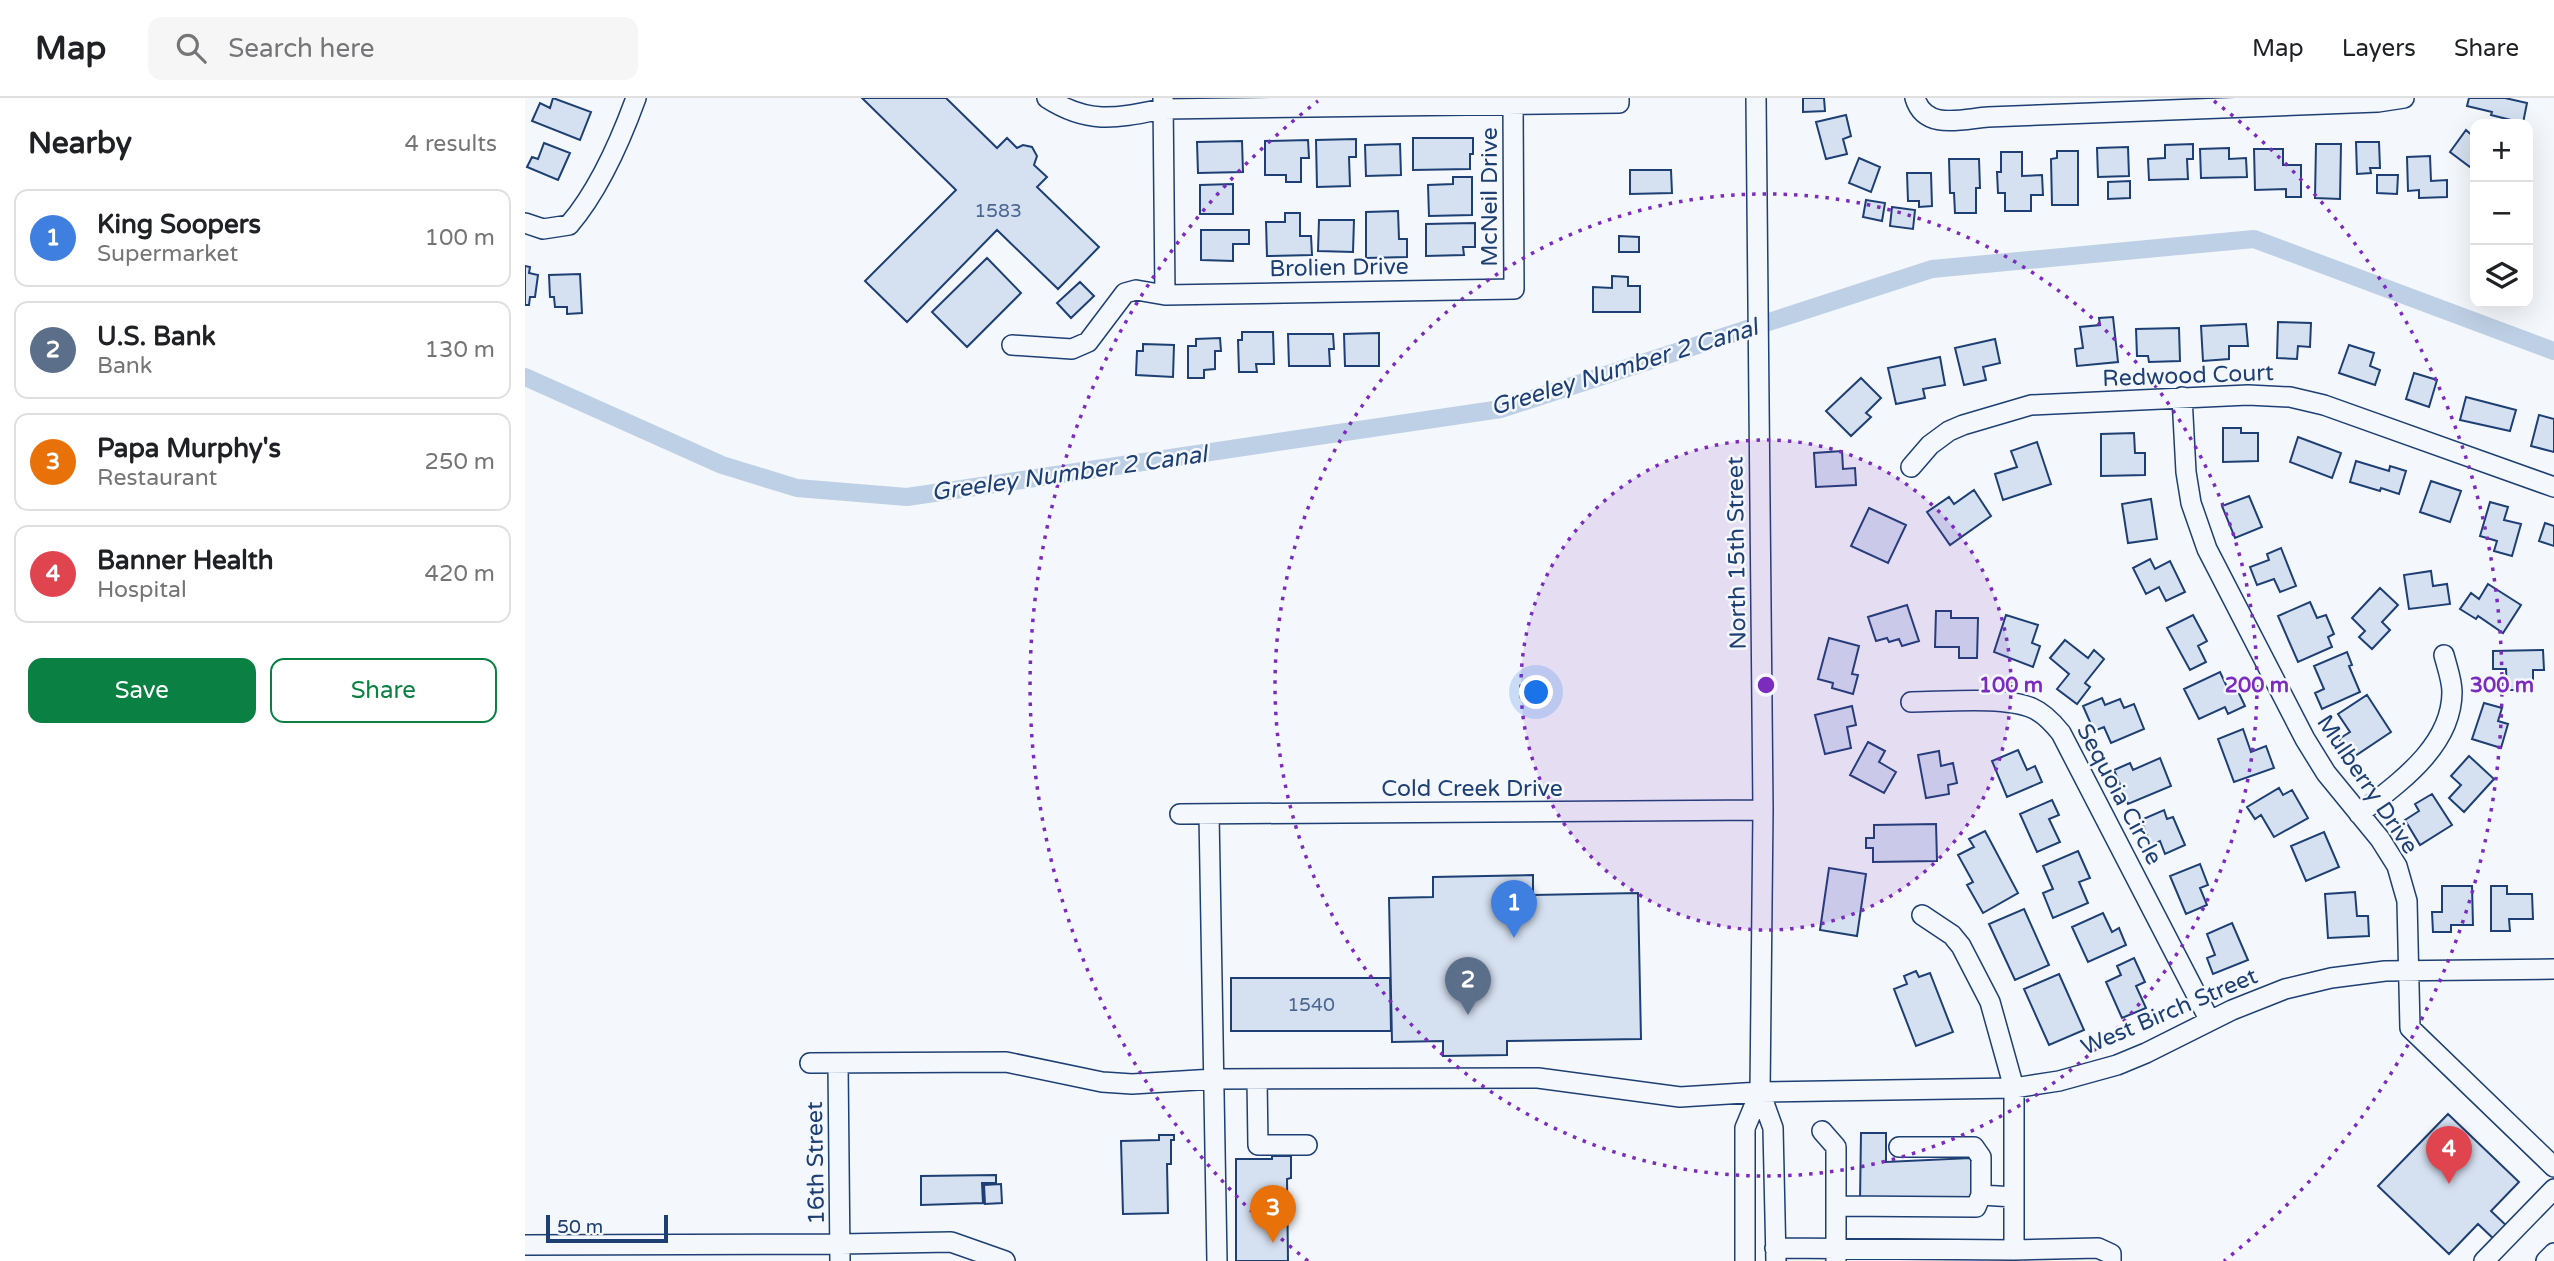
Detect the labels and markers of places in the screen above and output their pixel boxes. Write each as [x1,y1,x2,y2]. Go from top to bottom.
centre of rings [1754,673,1778,697]
pin: 1 [1491,880,1537,938]
pin: 2 [1445,957,1491,1015]
pin: 4 [2426,1126,2472,1184]
pin: 3 [1250,1185,1296,1243]

